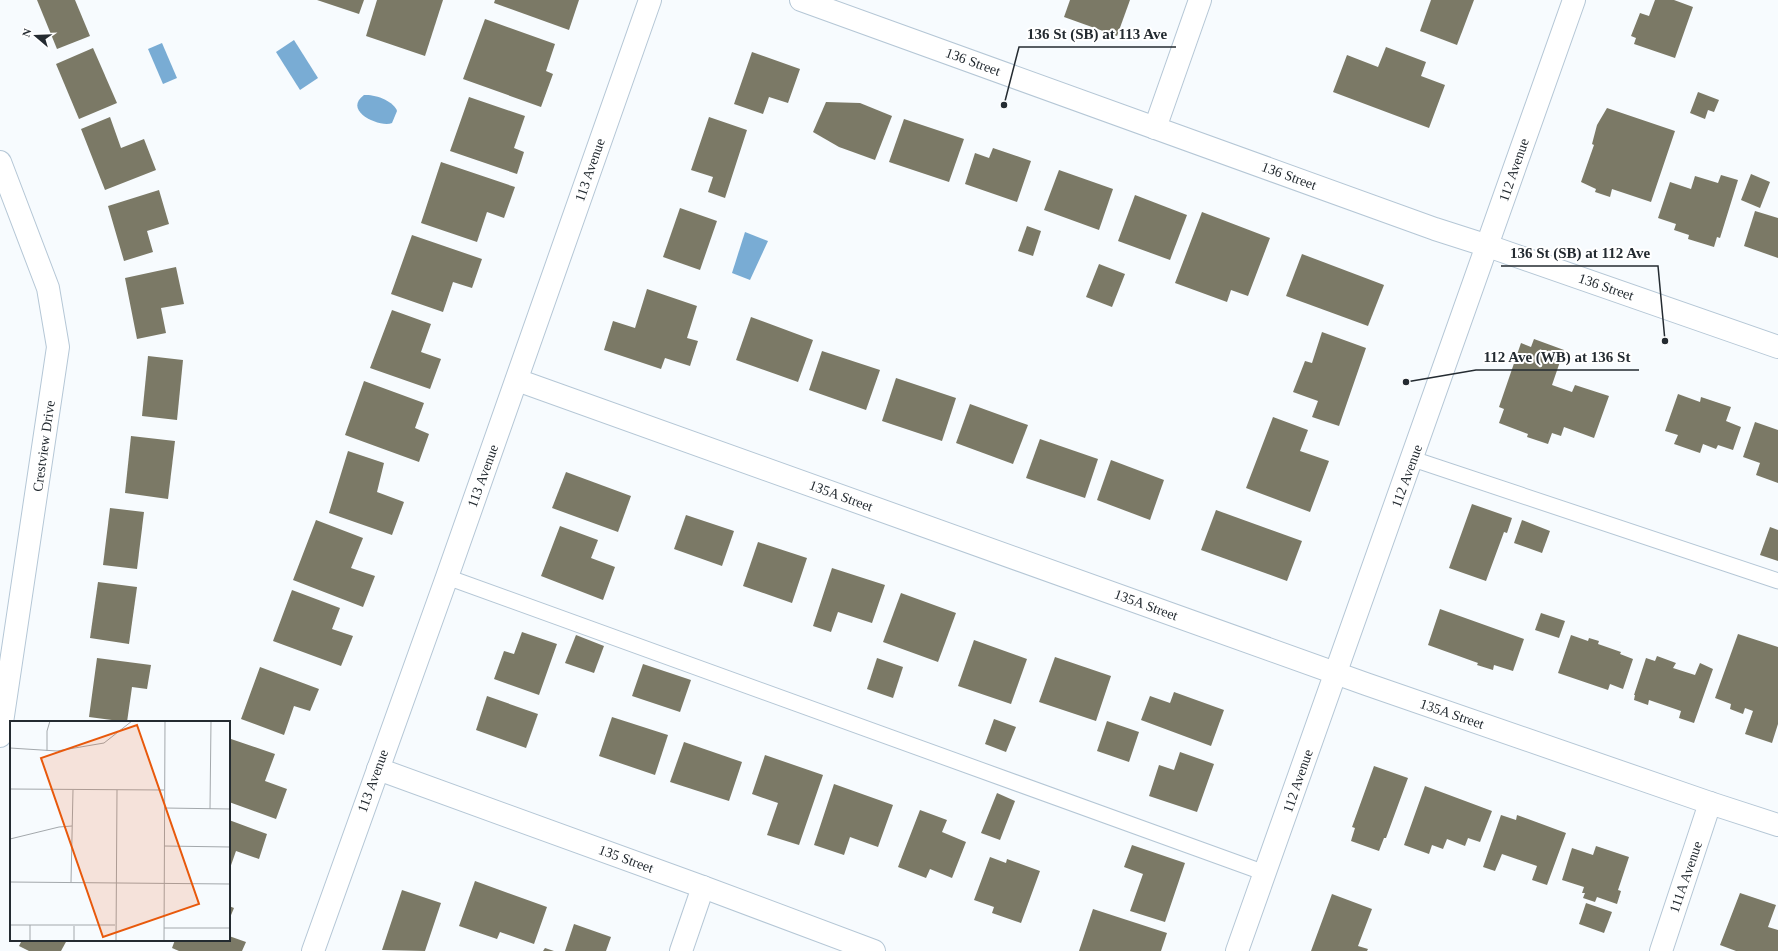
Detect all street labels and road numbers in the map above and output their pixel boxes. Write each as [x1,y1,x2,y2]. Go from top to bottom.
street label: 136 Street [944,45,1003,79]
street label: 113 Avenue [572,136,608,204]
street label: 112 Avenue [1496,136,1532,204]
street label: 136 Street [1260,159,1319,193]
street label: 136 Street [1577,271,1636,303]
street label: Crestview Drive [30,399,58,493]
street label: 113 Avenue [465,443,501,509]
street label: 112 Avenue [1389,443,1425,509]
street label: 135A Street [807,478,875,514]
street label: 135A Street [1112,587,1180,623]
street label: 135A Street [1418,696,1486,732]
street label: 112 Avenue [1280,747,1316,815]
street label: 113 Avenue [355,748,391,814]
street label: 111A Avenue [1667,839,1705,915]
street label: 135 Street [597,842,656,876]

